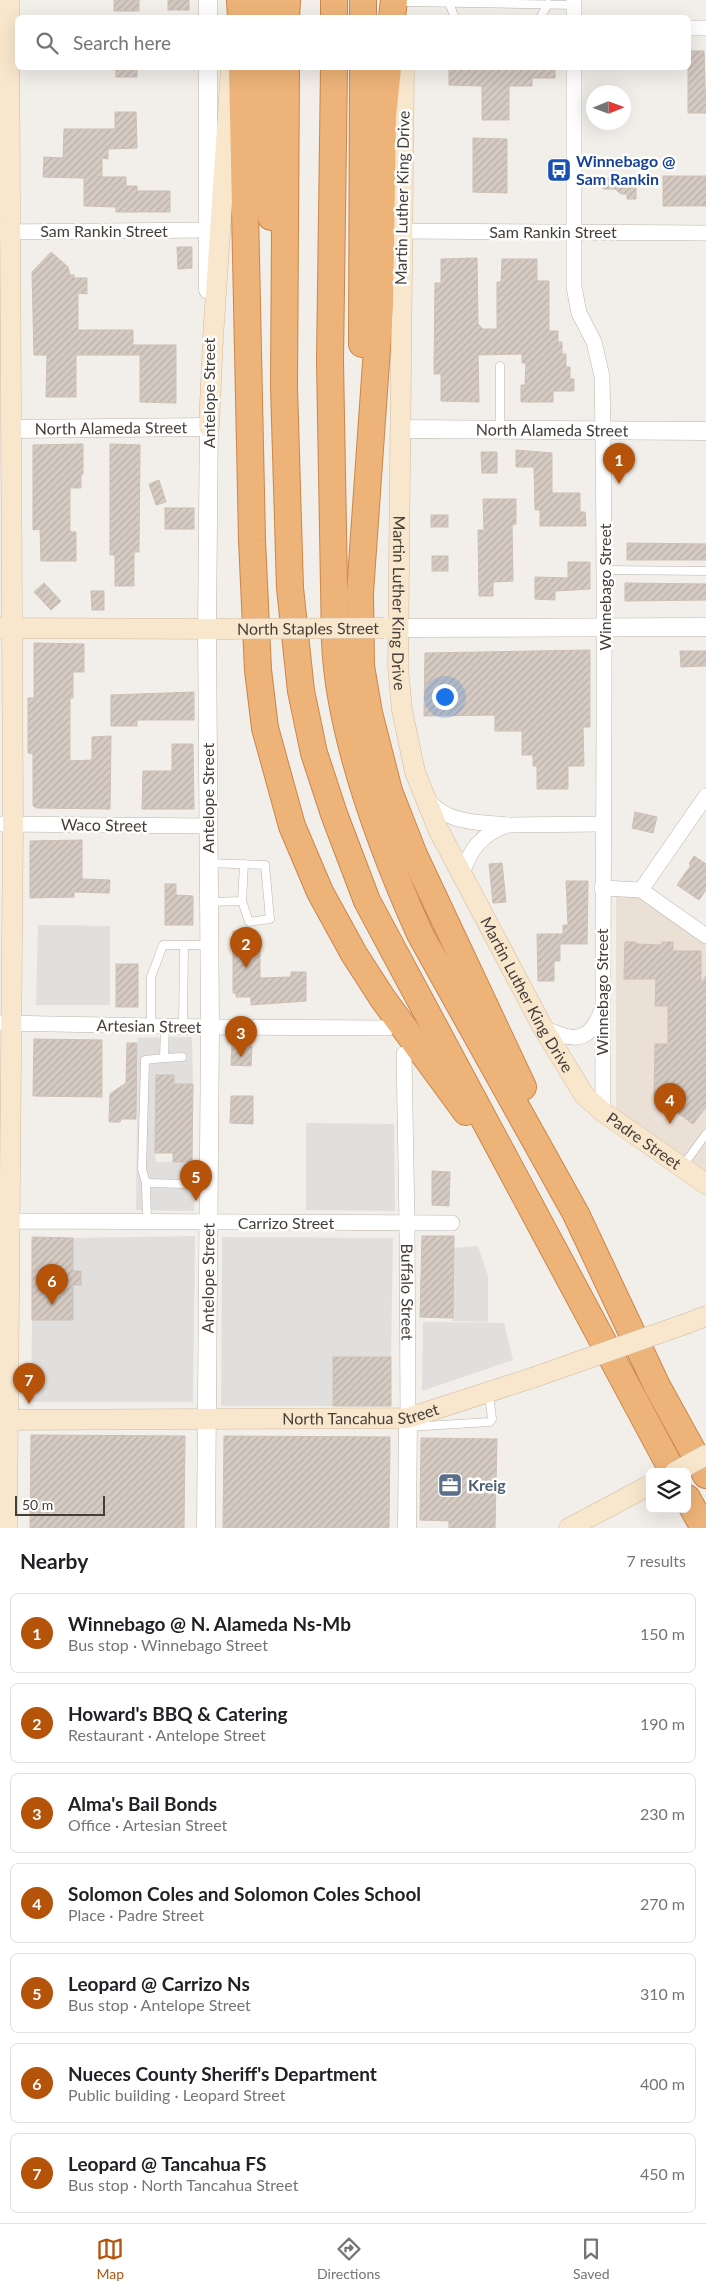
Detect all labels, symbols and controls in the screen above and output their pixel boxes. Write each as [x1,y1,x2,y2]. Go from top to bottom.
search box [15,15,691,70]
icon: search [33,29,61,57]
text: Search here [73,31,171,54]
north arrow [586,85,631,130]
street label: Martin Luther King Drive [390,111,413,285]
place label: Winnebago @ Sam Rankin [576,151,675,188]
bus stop icon: Winnebago @ Sam Rankin [546,157,572,183]
street label: Sam Rankin Street [40,221,168,240]
street label: Sam Rankin Street [489,222,617,241]
street label: Antelope Street [199,338,218,448]
street label: North Alameda Street [35,417,188,438]
street label: North Alameda Street [476,419,629,439]
pin: 1 [603,443,635,484]
street label: Martin Luther King Drive [389,516,410,691]
street label: Winnebago Street [595,523,614,651]
street label: North Staples Street [237,618,379,638]
your location [432,684,458,710]
street label: Antelope Street [198,743,217,853]
street label: Waco Street [61,814,148,835]
street label: Martin Luther King Drive [477,913,578,1076]
pin: 2 [230,927,262,968]
street label: Winnebago Street [592,928,611,1056]
street label: Artesian Street [97,1015,202,1036]
pin: 3 [225,1016,257,1057]
pin: 4 [654,1083,686,1124]
street label: Padre Street [603,1108,685,1173]
pin: 5 [180,1160,212,1201]
street label: Carrizo Street [238,1213,335,1232]
street label: Antelope Street [198,1222,217,1333]
street label: Buffalo Street [398,1244,418,1341]
pin: 6 [36,1264,68,1305]
pin: 7 [13,1363,45,1404]
street label: North Tancahua Street [282,1399,441,1428]
map controls [646,1468,691,1513]
button: layers [646,1468,691,1513]
office icon: Kreig [437,1472,463,1498]
place label: Kreig [468,1475,506,1494]
scale bar [15,1493,105,1516]
text: 50 m [22,1496,53,1513]
text: Nearby [20,1548,88,1573]
text: 7 results [626,1551,686,1570]
text: Winnebago @ N. Alameda Ns-Mb [68,1612,351,1635]
text: 1 [32,1624,42,1643]
text: 150 m [640,1624,685,1643]
text: Bus stop · Winnebago Street [68,1635,268,1654]
text: Howard's BBQ & Catering [68,1702,287,1725]
text: 2 [32,1714,42,1733]
text: 190 m [640,1714,685,1733]
text: Restaurant · Antelope Street [68,1725,266,1744]
text: Alma's Bail Bonds [68,1792,217,1815]
text: 3 [32,1804,42,1823]
text: 230 m [640,1804,685,1823]
text: Office · Artesian Street [68,1815,227,1834]
text: Solomon Coles and Solomon Coles School [68,1882,421,1905]
text: 4 [32,1894,42,1913]
text: 270 m [640,1894,685,1913]
text: Place · Padre Street [68,1905,204,1924]
text: Leopard @ Carrizo Ns [68,1972,250,1995]
text: 5 [32,1984,42,2003]
text: 310 m [640,1984,685,2003]
text: Bus stop · Antelope Street [68,1995,251,2014]
text: Nueces County Sheriff's Department [68,2062,377,2085]
text: 6 [32,2074,42,2093]
text: 400 m [640,2074,685,2093]
text: Public building · Leopard Street [68,2085,285,2104]
text: Leopard @ Tancahua FS [68,2152,266,2175]
text: 7 [32,2164,42,2183]
text: 450 m [640,2164,685,2183]
text: Bus stop · North Tancahua Street [68,2175,298,2194]
tab: Map [96,2235,124,2282]
tab: Directions [317,2235,380,2282]
tab: Saved [573,2235,610,2282]

